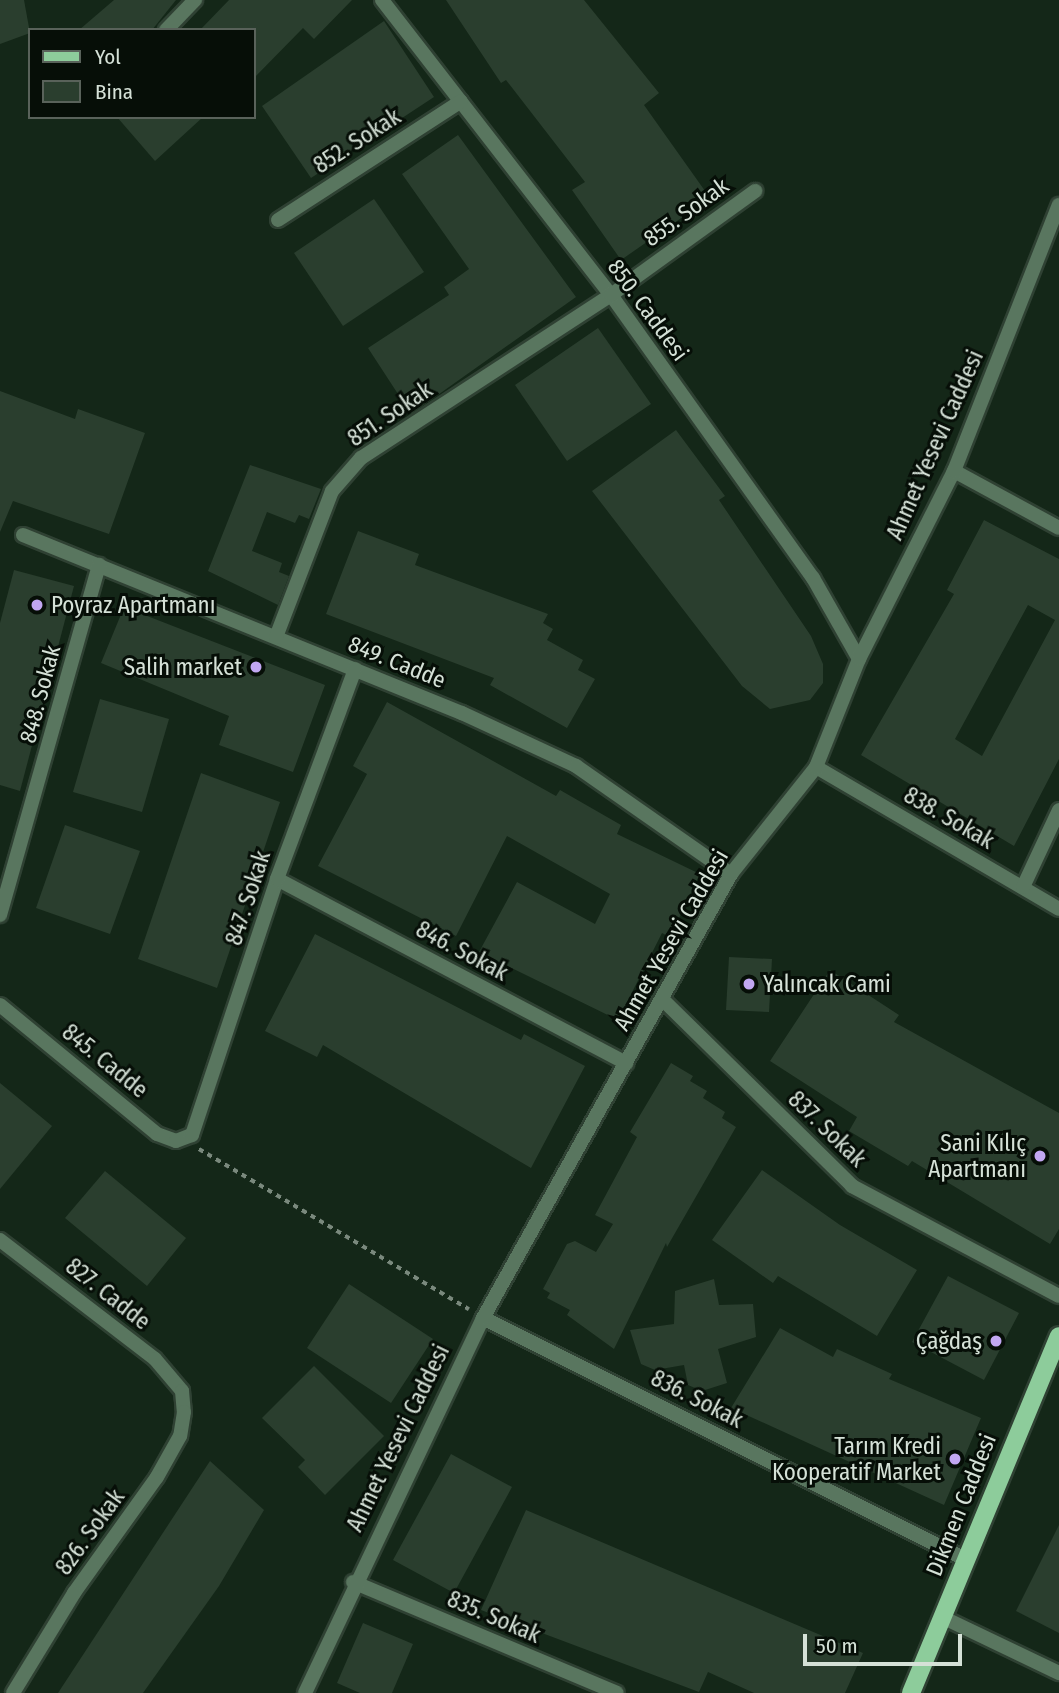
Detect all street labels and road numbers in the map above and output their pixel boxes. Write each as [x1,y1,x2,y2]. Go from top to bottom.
street label: 852. Sokak [308,103,406,179]
street label: 855. Sokak [638,172,734,252]
street label: 850. Caddesi [602,254,694,366]
street label: Ahmet Yesevi Caddesi [881,346,989,544]
street label: 851. Sokak [342,376,438,452]
street label: 849. Cadde [344,630,450,694]
street label: 848. Sokak [14,642,66,746]
street label: 838. Sokak [899,781,999,855]
street label: Ahmet Yesevi Caddesi [608,845,734,1035]
street label: 847. Sokak [220,847,276,949]
street label: 846. Sokak [411,915,513,987]
street label: 845. Cadde [57,1018,153,1104]
street label: 837. Sokak [782,1085,872,1173]
street label: 827. Cadde [60,1252,156,1336]
street label: Ahmet Yesevi Caddesi [341,1340,455,1536]
street label: 836. Sokak [646,1364,748,1434]
street label: Dikmen Caddesi [920,1430,1002,1580]
street label: 826. Sokak [50,1484,130,1580]
street label: 835. Sokak [443,1585,545,1649]

